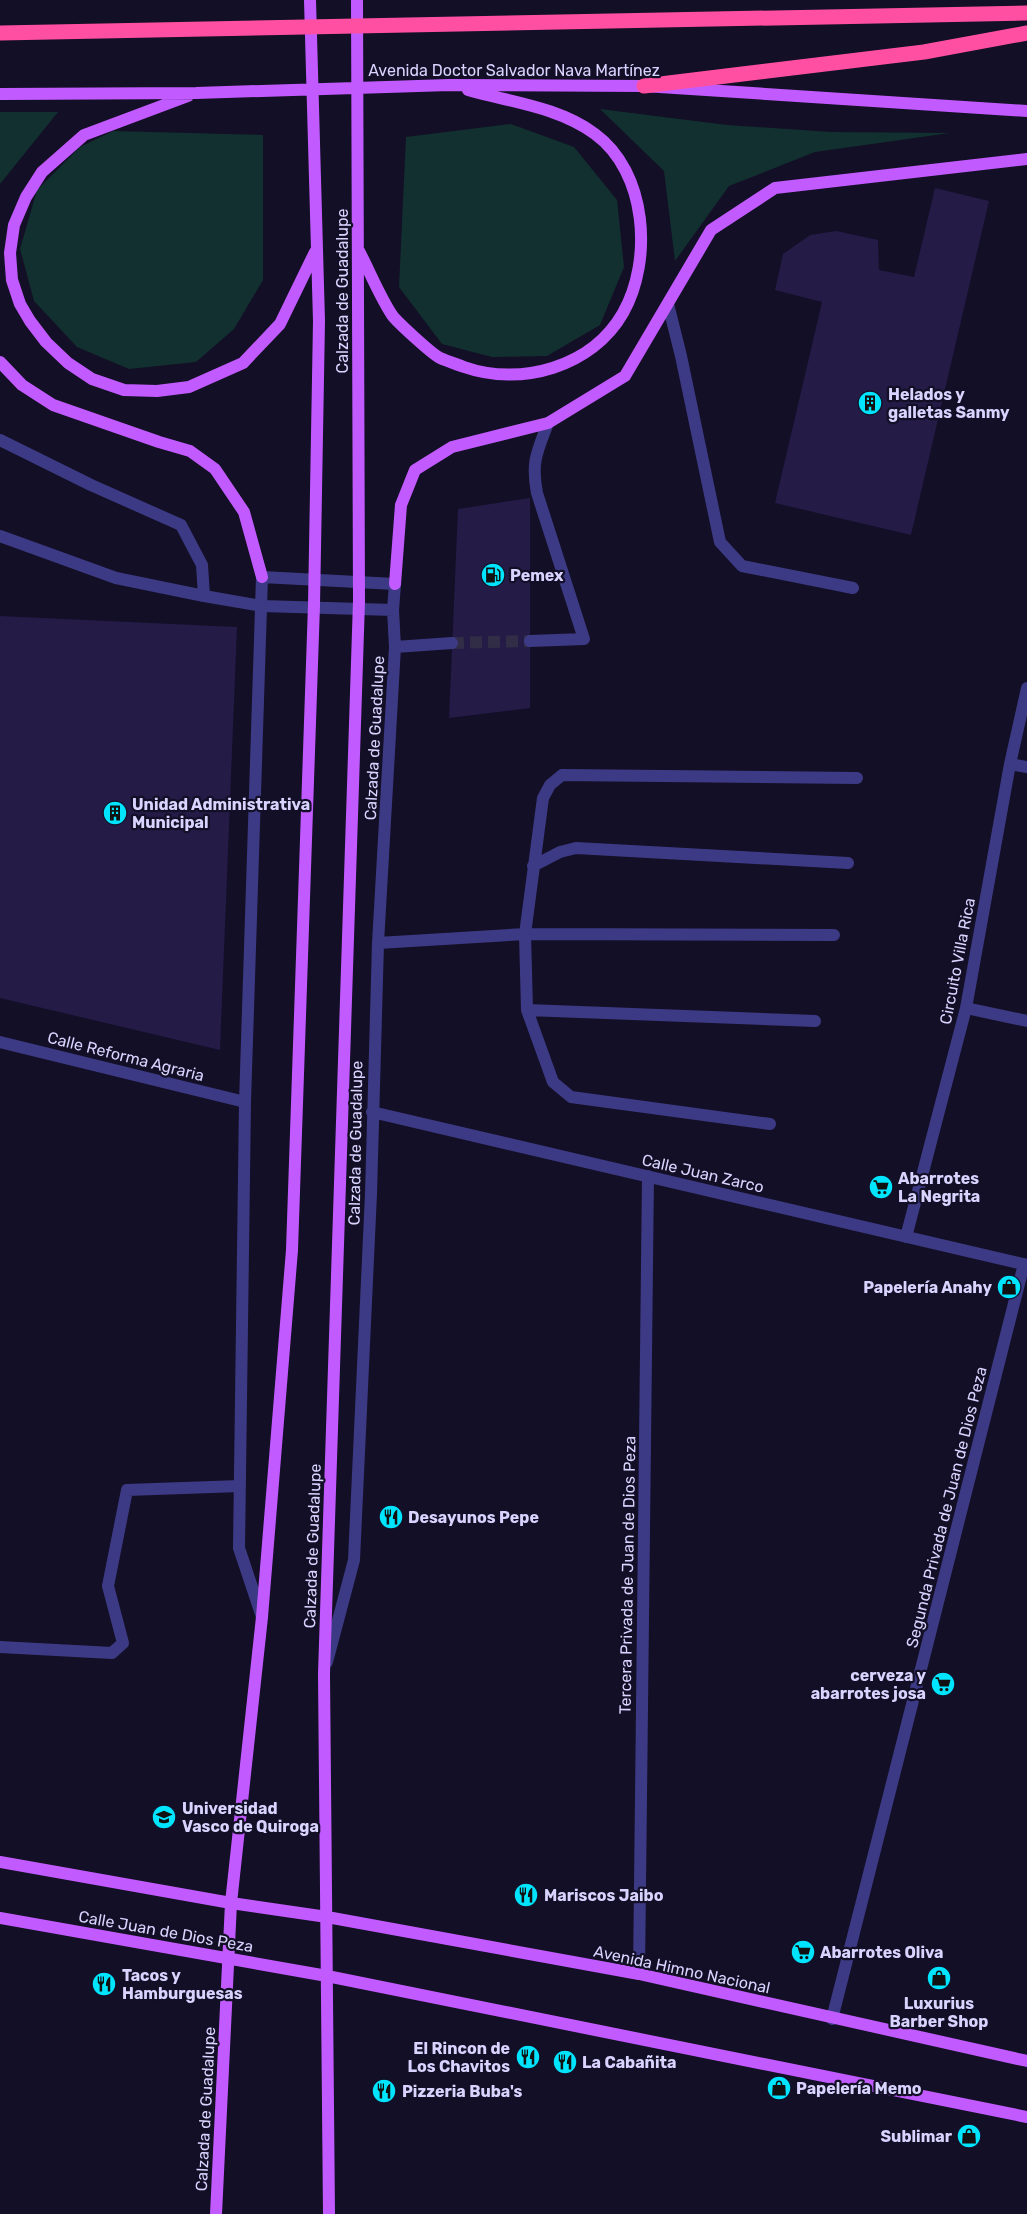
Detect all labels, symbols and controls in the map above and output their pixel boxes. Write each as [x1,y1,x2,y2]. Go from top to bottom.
street label: Avenida Doctor Salvador Nava Martínez [368,61,660,80]
street label: Calzada de Guadalupe [333,209,352,373]
place label: Helados y galletas Sanmy [888,385,1010,422]
building icon: Helados y galletas Sanmy [857,390,883,416]
fuel station icon: Pemex [480,562,506,588]
place label: Pemex [510,566,564,585]
street label: Calzada de Guadalupe [361,655,388,821]
place label: Unidad Administrativa Municipal [132,795,310,832]
building icon: Unidad Administrativa Municipal [102,800,128,826]
street label: Circuito Villa Rica [936,896,979,1026]
street label: Calle Reforma Agraria [45,1028,206,1085]
street label: Calzada de Guadalupe [345,1060,366,1226]
street label: Calle Juan Zarco [640,1150,766,1197]
place label: Abarrotes La Negrita [898,1169,980,1206]
supermarket icon: Abarrotes La Negrita [868,1174,894,1200]
shop icon: Papelería Anahy [996,1274,1022,1300]
place label: Papelería Anahy [863,1278,992,1297]
street label: Segunda Privada de Juan de Dios Peza [902,1365,991,1650]
street label: Tercera Privada de Juan de Dios Peza [616,1436,639,1714]
street label: Calzada de Guadalupe [300,1463,325,1629]
restaurant icon: Desayunos Pepe [378,1504,404,1530]
place label: Desayunos Pepe [408,1508,539,1527]
place label: cerveza y abarrotes josa [811,1666,926,1703]
supermarket icon: cerveza y abarrotes josa [930,1671,956,1697]
place label: Universidad Vasco de Quiroga [182,1799,319,1836]
school or university icon: Universidad Vasco de Quiroga [151,1804,177,1830]
restaurant icon: Mariscos Jaibo [513,1882,539,1908]
place label: Mariscos Jaibo [544,1886,664,1905]
street label: Calle Juan de Dios Peza [77,1907,255,1956]
supermarket icon: Abarrotes Oliva [790,1939,816,1965]
street label: Avenida Himno Nacional [592,1941,772,1998]
place label: Abarrotes Oliva [820,1943,944,1962]
shop icon: Luxurius Barber Shop [926,1965,952,1991]
place label: Tacos y Hamburguesas [122,1966,243,2003]
restaurant icon: Tacos y Hamburguesas [91,1971,117,1997]
place label: Luxurius Barber Shop [890,1994,988,2031]
street label: Calzada de Guadalupe [192,2026,219,2192]
place label: El Rincon de Los Chavitos [407,2039,510,2076]
restaurant icon: El Rincon de Los Chavitos [515,2044,541,2070]
restaurant icon: La Cabañita [552,2049,578,2075]
place label: La Cabañita [582,2053,676,2072]
shop icon: Papelería Memo [766,2075,792,2101]
restaurant icon: Pizzeria Buba's [371,2078,397,2104]
place label: Papelería Memo [796,2079,922,2098]
place label: Pizzeria Buba's [402,2082,523,2101]
shop icon: Sublimar [956,2123,982,2149]
place label: Sublimar [881,2127,953,2146]

